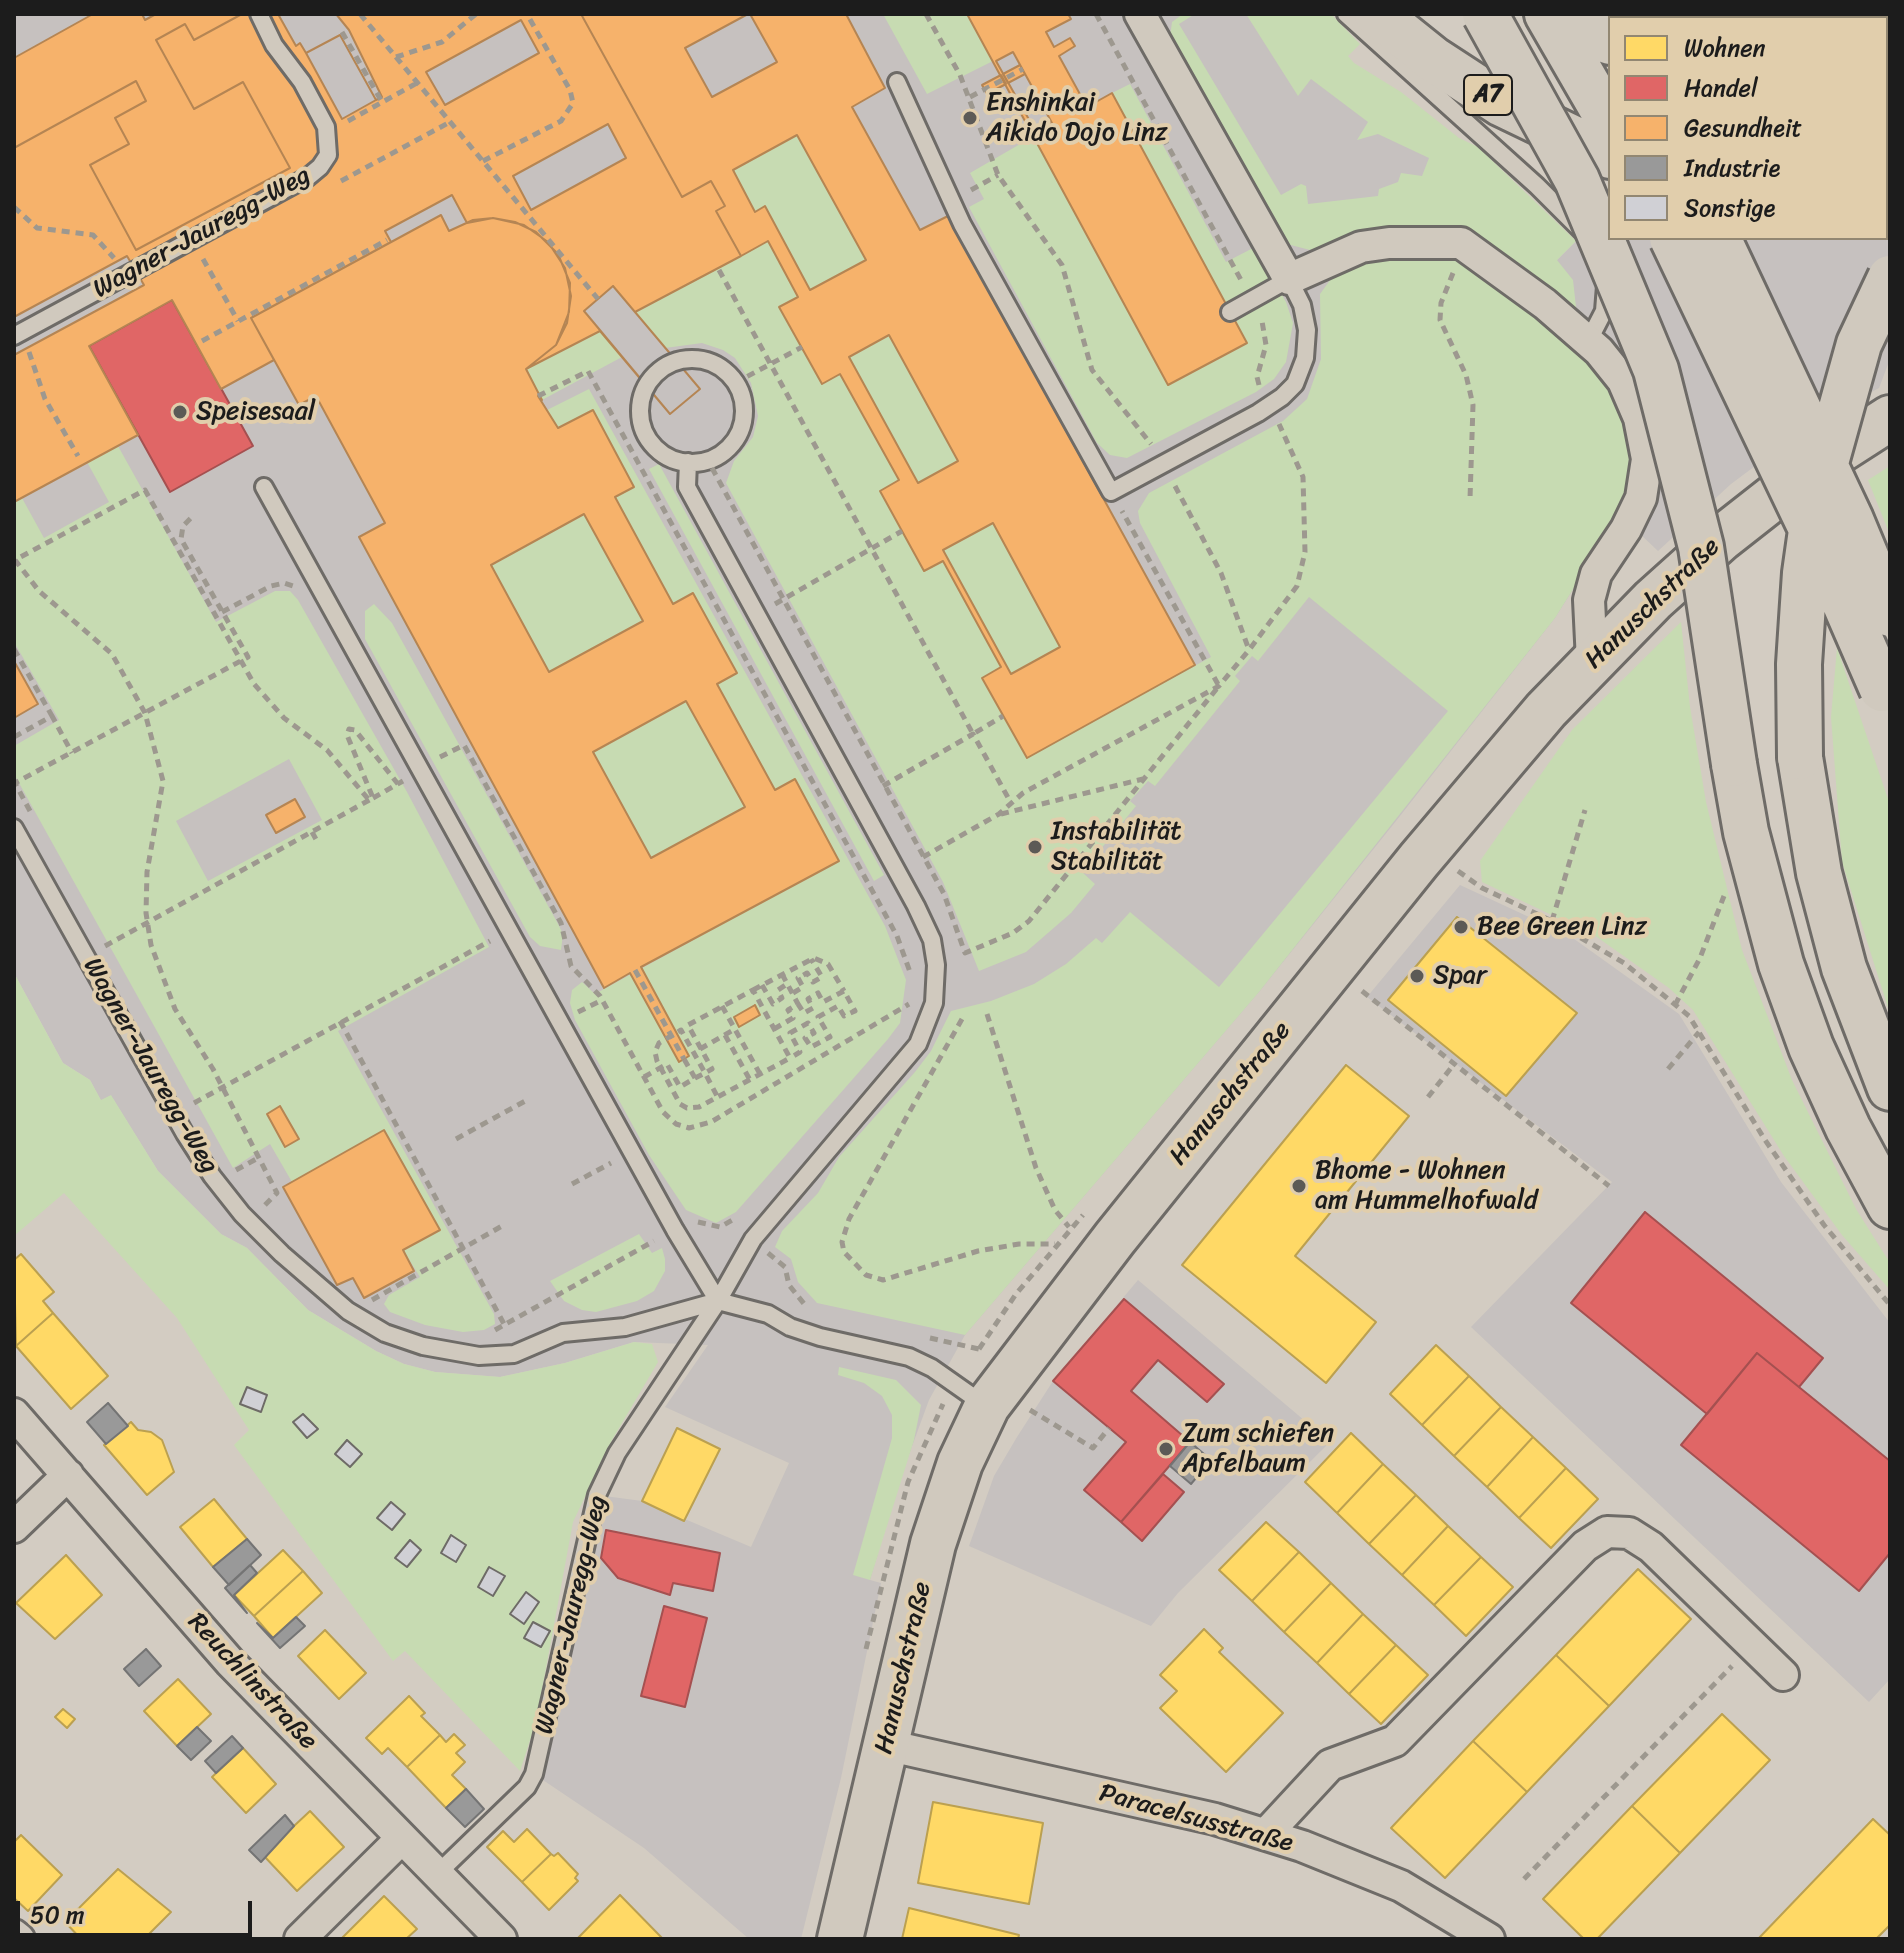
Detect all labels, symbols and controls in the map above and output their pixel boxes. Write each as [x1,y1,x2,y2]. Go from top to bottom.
legend [1608,16,1888,240]
text: Wohnen [1684,27,1766,69]
text: Handel [1684,67,1758,109]
road number: A7 [1464,75,1512,115]
place label: Enshinkai Aikido Dojo Linz [986,87,1167,148]
text: Gesundheit [1684,107,1802,149]
marker: Enshinkai Aikido Dojo Linz [961,109,979,127]
text: Industrie [1684,147,1780,189]
street label: Wagner-Jauregg-Weg [88,160,316,306]
text: Sonstige [1684,187,1775,229]
place label: Speisesaal [196,396,315,428]
marker: Speisesaal [171,403,189,421]
street label: Hanuschstraße [1579,532,1727,676]
place label: Instabilität Stabilität [1051,816,1182,878]
marker: Instabilität Stabilität [1026,838,1044,856]
place label: Bee Green Linz [1477,911,1647,943]
marker: Bee Green Linz [1452,918,1470,936]
street label: Wagner-Jauregg-Weg [76,953,224,1179]
place label: Spar [1433,960,1487,992]
marker: Spar [1408,967,1426,985]
street label: Hanuschstraße [1164,1016,1298,1172]
place label: Bhome - Wohnen am Hummelhofwald [1315,1155,1538,1216]
marker: Bhome - Wohnen am Hummelhofwald [1290,1177,1308,1195]
place label: Zum schiefen Apfelbaum [1182,1418,1334,1480]
marker: Zum schiefen Apfelbaum [1157,1440,1175,1458]
street label: Wagner-Jauregg-Weg [529,1493,615,1737]
street label: Hanuschstraße [869,1579,939,1757]
street label: Reuchlinstraße [181,1607,323,1757]
street label: Paracelsusstraße [1096,1778,1296,1860]
scale bar [20,1885,256,1935]
text: 50 m [30,1894,85,1936]

